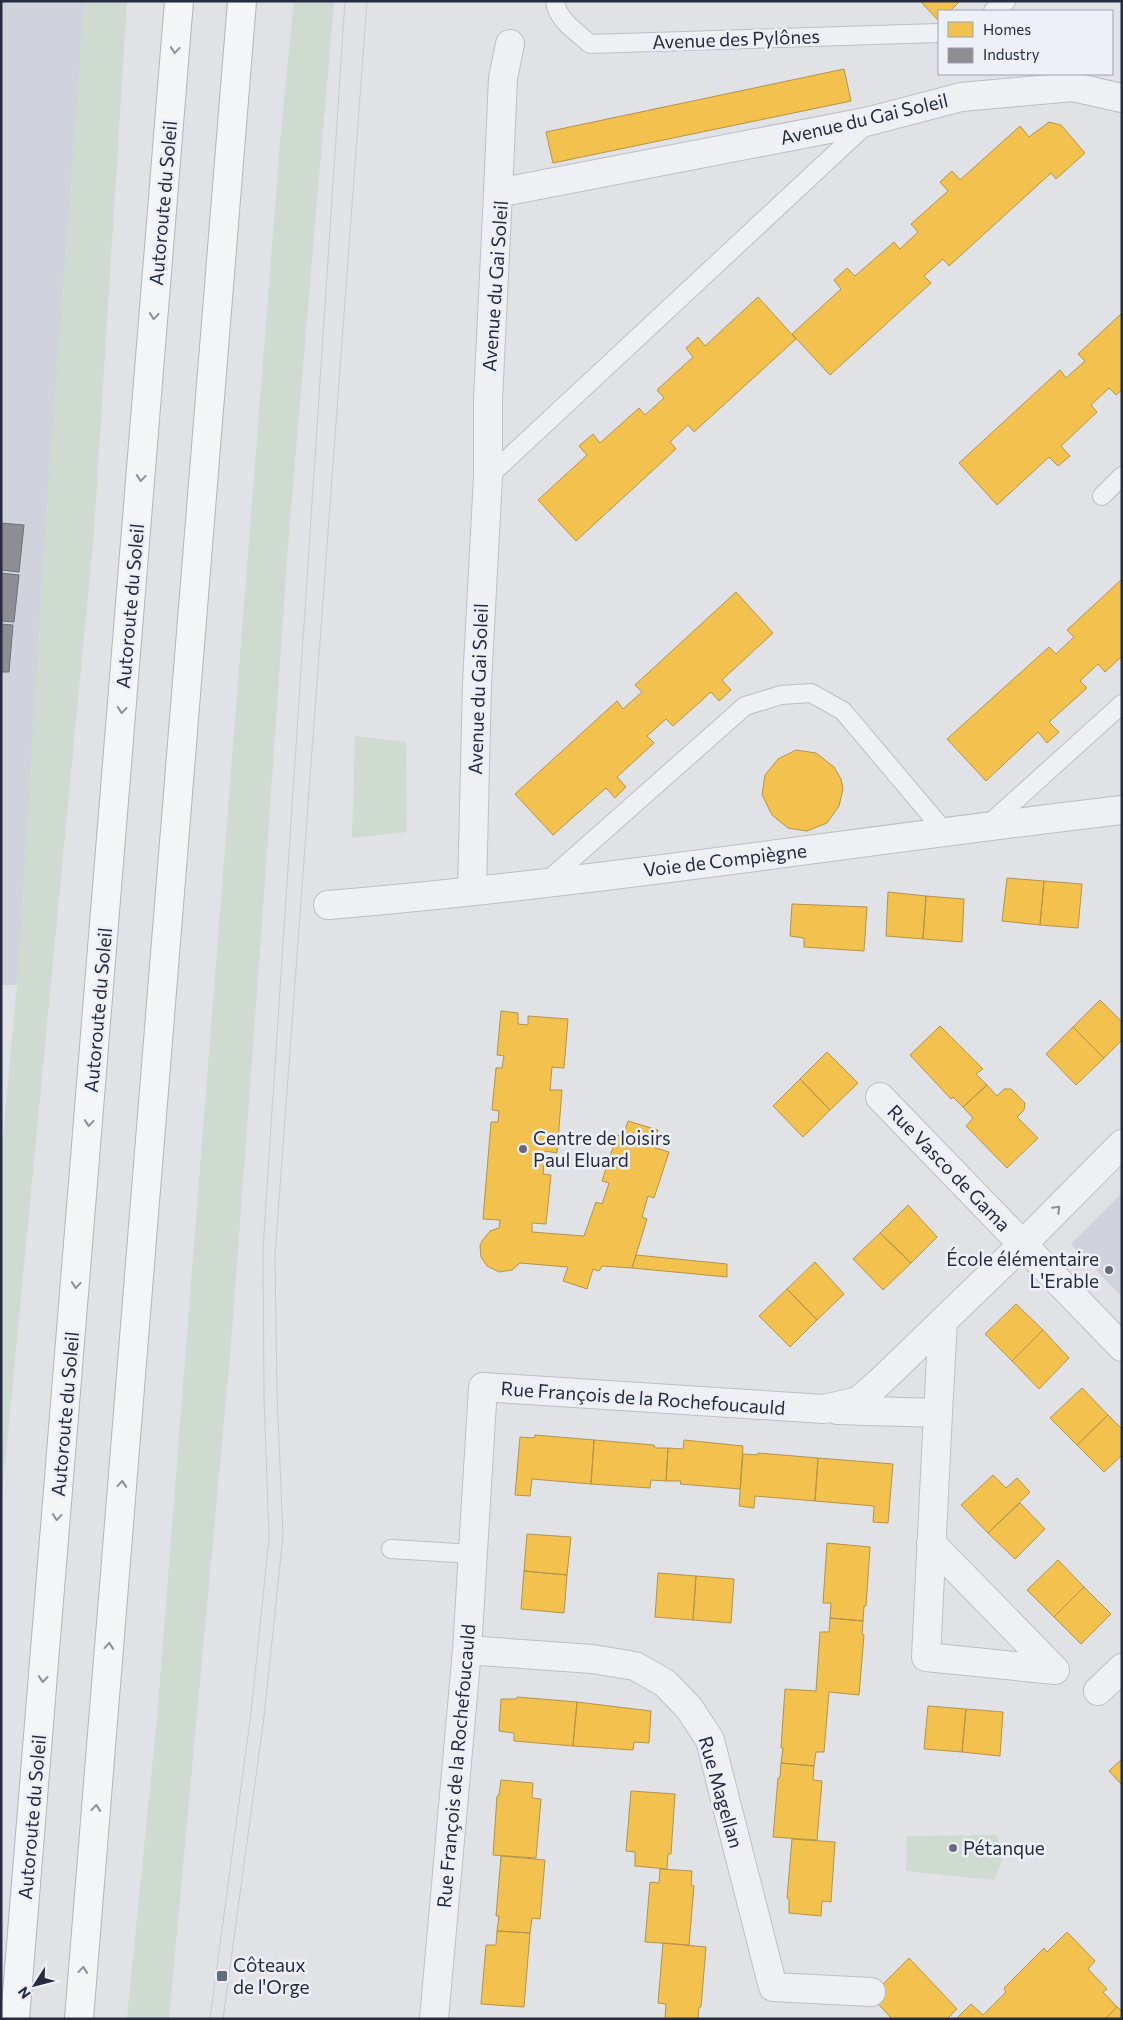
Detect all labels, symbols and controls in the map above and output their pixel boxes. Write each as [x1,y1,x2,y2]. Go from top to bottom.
legend [938,10,1113,75]
text: Homes [983,20,1031,38]
street label: Avenue des Pylônes [652,24,820,53]
text: Industry [983,45,1040,63]
one-way arrow [170,46,181,54]
street label: Avenue du Gai Soleil [778,88,950,149]
street label: Autoroute du Soleil [144,120,181,286]
street label: Avenue du Gai Soleil [477,200,512,372]
one-way arrow [148,313,159,321]
one-way arrow [135,475,146,483]
street label: Autoroute du Soleil [111,523,148,689]
street label: Avenue du Gai Soleil [463,603,492,775]
one-way arrow [117,706,128,714]
street label: Voie de Compiègne [642,838,808,881]
street label: Autoroute du Soleil [79,927,116,1093]
street label: Rue Vasco de Gama [883,1100,1016,1236]
one-way arrow [83,1119,94,1127]
place label: Centre de loisirs Paul Eluard [533,1126,671,1171]
marker: Centre de loisirs Paul Eluard [517,1143,529,1155]
one-way arrow [1052,1206,1061,1215]
place label: École élémentaire L'Erable [946,1247,1099,1292]
marker: École élémentaire L'Erable [1103,1264,1115,1276]
one-way arrow [70,1281,81,1289]
street label: Autoroute du Soleil [46,1331,83,1497]
street label: Rue François de la Rochefoucauld [500,1376,786,1419]
one-way arrow [116,1480,127,1488]
one-way arrow [52,1513,63,1521]
street label: Rue François de la Rochefoucauld [432,1623,479,1909]
one-way arrow [103,1642,114,1650]
one-way arrow [38,1675,49,1683]
street label: Rue Magellan [695,1733,748,1851]
street label: Autoroute du Soleil [13,1734,50,1900]
one-way arrow [90,1804,101,1812]
place label: Pétanque [963,1836,1045,1859]
marker: Pétanque [947,1842,959,1854]
place label: Côteaux de l'Orge [233,1953,310,1998]
north arrow [10,1960,60,2010]
one-way arrow [77,1966,88,1974]
marker: Côteaux de l'Orge [215,1969,229,1983]
text: N [14,1984,34,2002]

